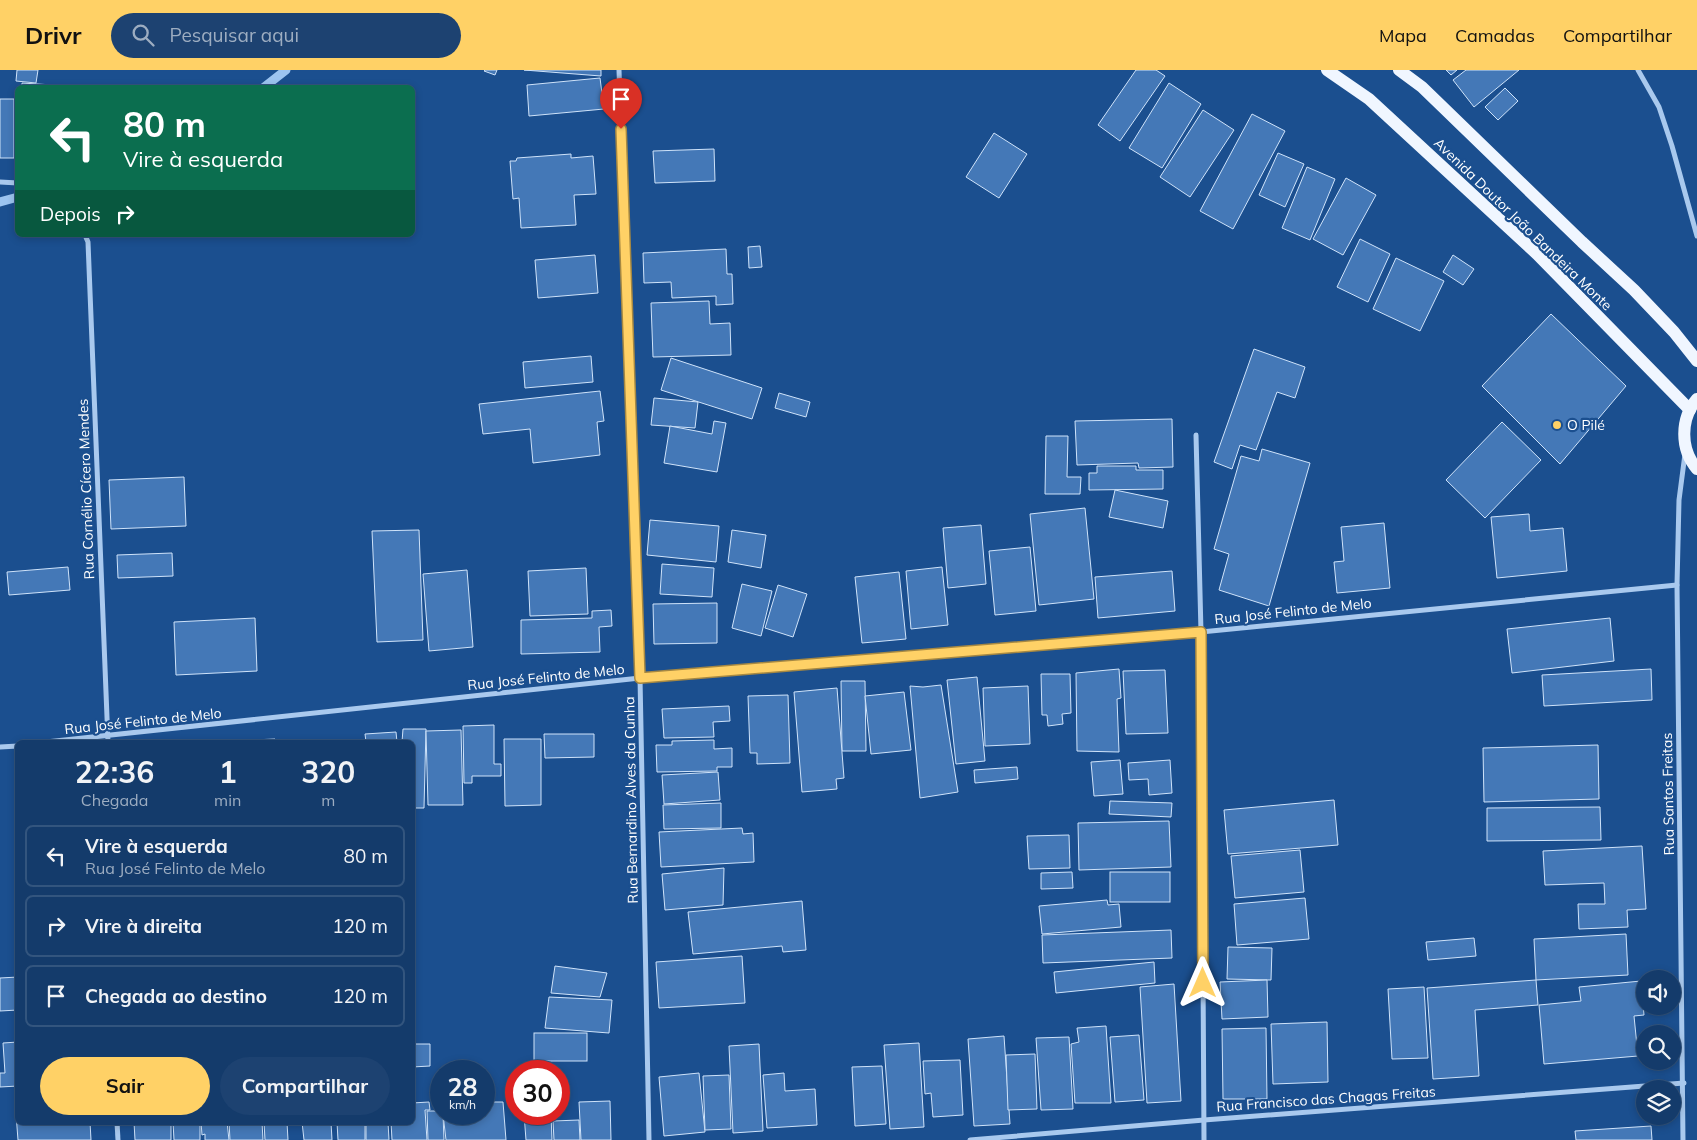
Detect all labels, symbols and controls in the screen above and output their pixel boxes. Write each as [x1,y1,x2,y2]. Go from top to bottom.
search box [111,13,461,58]
text: Drivr [25,20,81,50]
icon: search [129,21,157,49]
text: Pesquisar aqui [169,23,299,47]
text: Mapa [1379,24,1427,47]
text: Camadas [1455,24,1535,47]
text: Compartilhar [1563,24,1672,47]
pin [600,78,642,129]
icon: arrive [607,85,635,113]
text: 80 m [123,102,206,146]
icon: left [40,105,105,170]
street label: Avenida Doutor João Bandeira Monte [1430,134,1616,314]
text: Vire à esquerda [123,145,283,173]
icon: right [111,200,139,228]
text: Depois [40,202,101,226]
street label: Rua Cornélio Cícero Mendes [74,398,98,580]
place label: O Pilé [1567,416,1605,434]
marker: O Pilé [1551,419,1563,431]
street label: Rua José Felinto de Melo [1214,594,1372,628]
street label: Rua José Felinto de Melo [467,660,625,694]
street label: Rua Bernardino Alves da Cunha [620,696,642,904]
street label: Rua José Felinto de Melo [64,704,222,738]
street label: Rua Santos Freitas [1658,733,1678,855]
text: 22:36 [75,753,154,791]
text: 1 [219,753,237,791]
text: 320 [301,753,355,791]
text: Chegada [81,790,148,810]
text: min [214,790,241,810]
text: m [321,790,335,810]
text: Vire à esquerda [85,834,228,858]
icon: left [42,842,70,870]
text: 80 m [344,844,388,868]
text: Rua José Felinto de Melo [85,858,265,878]
icon: right [42,912,70,940]
text: Vire à direita [85,914,202,938]
text: 120 m [332,914,388,938]
position arrow [1176,956,1228,1008]
map controls [1636,970,1681,1125]
button: sound [1636,970,1681,1015]
icon: arrive [42,982,70,1010]
text: Chegada ao destino [85,984,267,1008]
text: 120 m [332,984,388,1008]
button: search [1636,1025,1681,1070]
button: Sair [40,1057,210,1115]
button: Compartilhar [220,1057,390,1115]
speed limit sign: 30 [505,1060,570,1125]
text: 28 [447,1071,478,1102]
button: layers [1636,1080,1681,1125]
street label: Rua Francisco das Chagas Freitas [1216,1082,1436,1116]
text: km/h [449,1097,476,1112]

